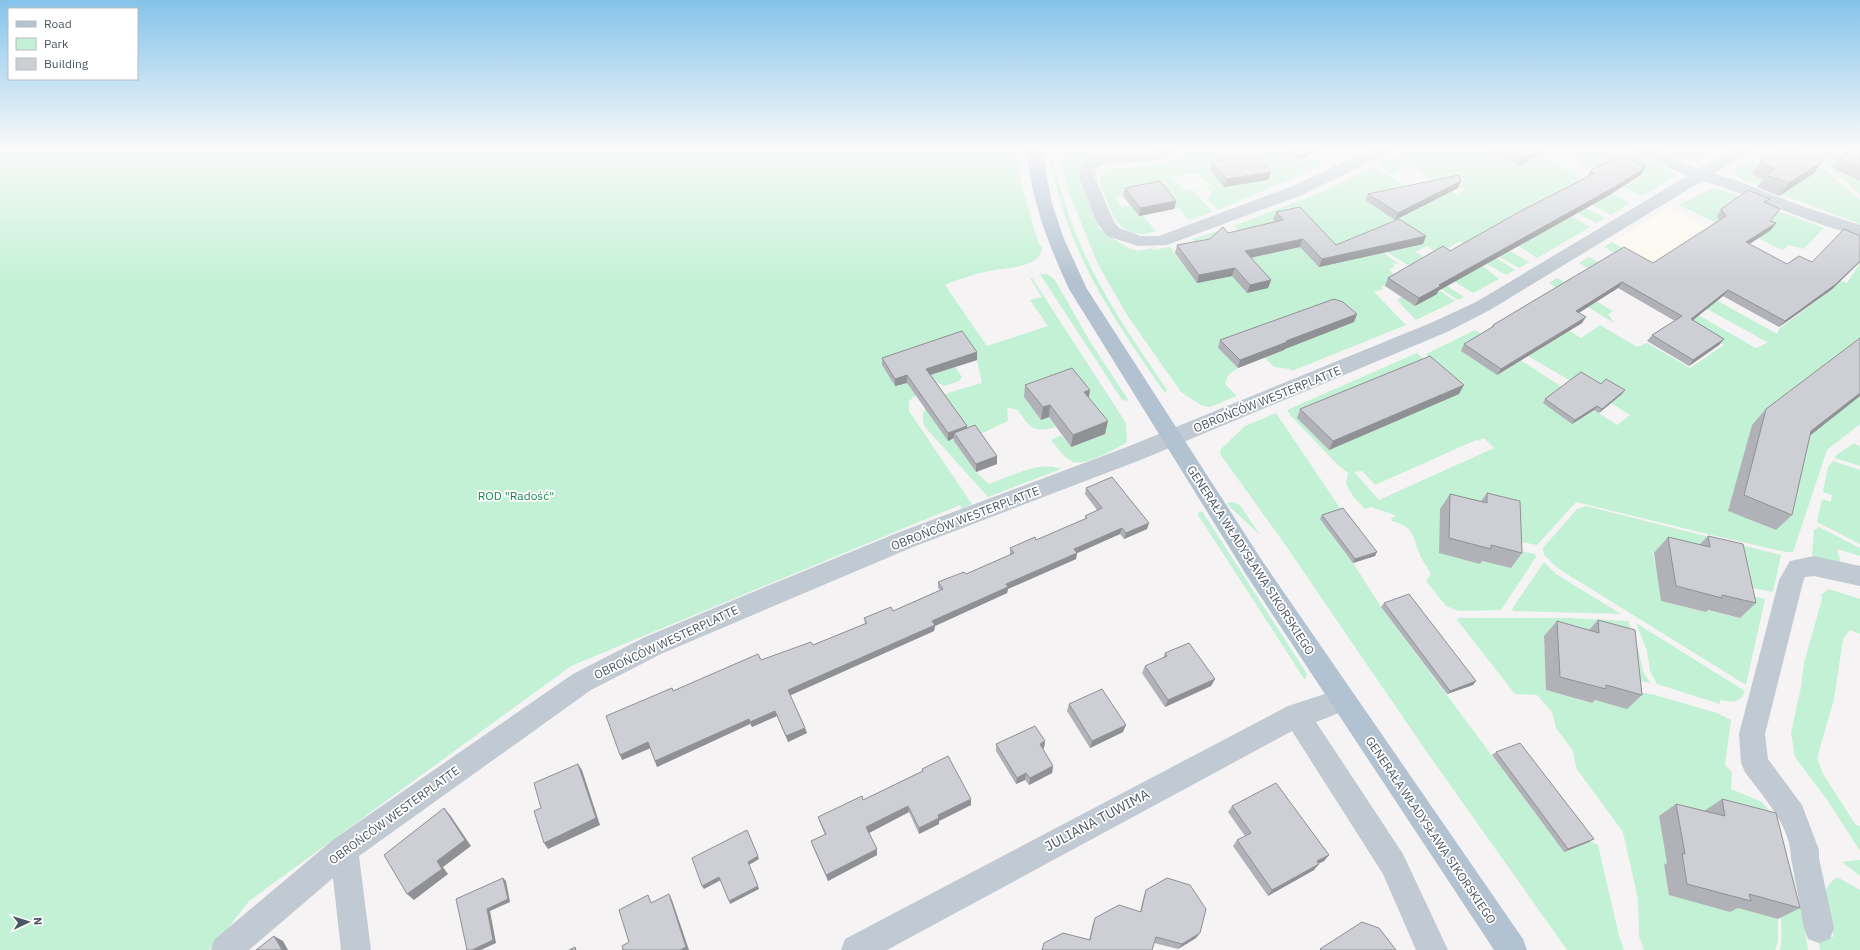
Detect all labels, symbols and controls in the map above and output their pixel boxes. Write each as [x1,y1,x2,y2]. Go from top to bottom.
legend [8,8,138,80]
text: Road [44,16,72,31]
text: Park [44,36,69,51]
text: Building [44,56,89,71]
street label: OBROŃCÓW WESTERPLATTE [1191,363,1343,435]
street label: GENERAŁA WŁADYSŁAWA SIKORSKIEGO [1184,462,1318,658]
street label: OBROŃCÓW WESTERPLATTE [889,483,1041,553]
park label: ROD "Radość" [478,488,554,503]
street label: OBROŃCÓW WESTERPLATTE [591,602,741,682]
street label: GENERAŁA WŁADYSŁAWA SIKORSKIEGO [1362,733,1500,927]
street label: OBROŃCÓW WESTERPLATTE [326,763,462,867]
street label: JULIANA TUWIMA [1041,785,1153,855]
north arrow [8,902,48,942]
text: N [31,917,45,926]

